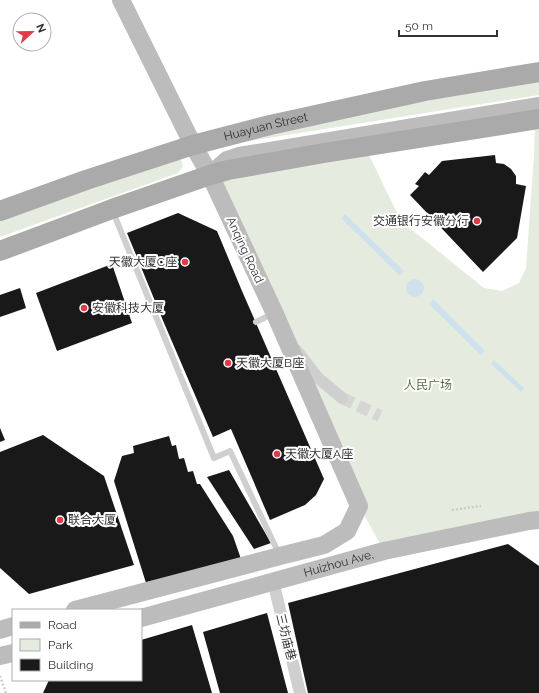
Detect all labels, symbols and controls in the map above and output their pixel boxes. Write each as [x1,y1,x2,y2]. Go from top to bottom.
north arrow [12,12,52,52]
scale bar [399,12,497,38]
text: 50 m [405,19,433,33]
text: N [33,22,48,35]
street label: Huayuan Street [222,110,309,144]
place label: 交通银行安徽分行 [373,214,469,228]
street label: Anqing Road [224,215,266,285]
marker: 交通银行安徽分行 [472,216,482,226]
place label: 天徽大厦C座 [109,255,177,269]
marker: 天徽大厦C座 [180,257,190,267]
place label: 安徽科技大厦 [92,301,164,315]
marker: 安徽科技大厦 [79,303,89,313]
place label: 天徽大厦B座 [236,356,304,370]
marker: 天徽大厦B座 [223,358,233,368]
park label: 人民广场 [404,378,452,392]
place label: 天徽大厦A座 [285,447,353,461]
marker: 天徽大厦A座 [272,449,282,459]
place label: 联合大厦 [68,513,116,527]
marker: 联合大厦 [55,515,65,525]
street label: Huizhou Ave, [302,547,375,580]
legend [12,609,142,681]
street label: 三坊庙巷 [273,612,299,662]
text: Road [48,618,77,632]
text: Park [48,638,73,652]
text: Building [48,658,94,672]

